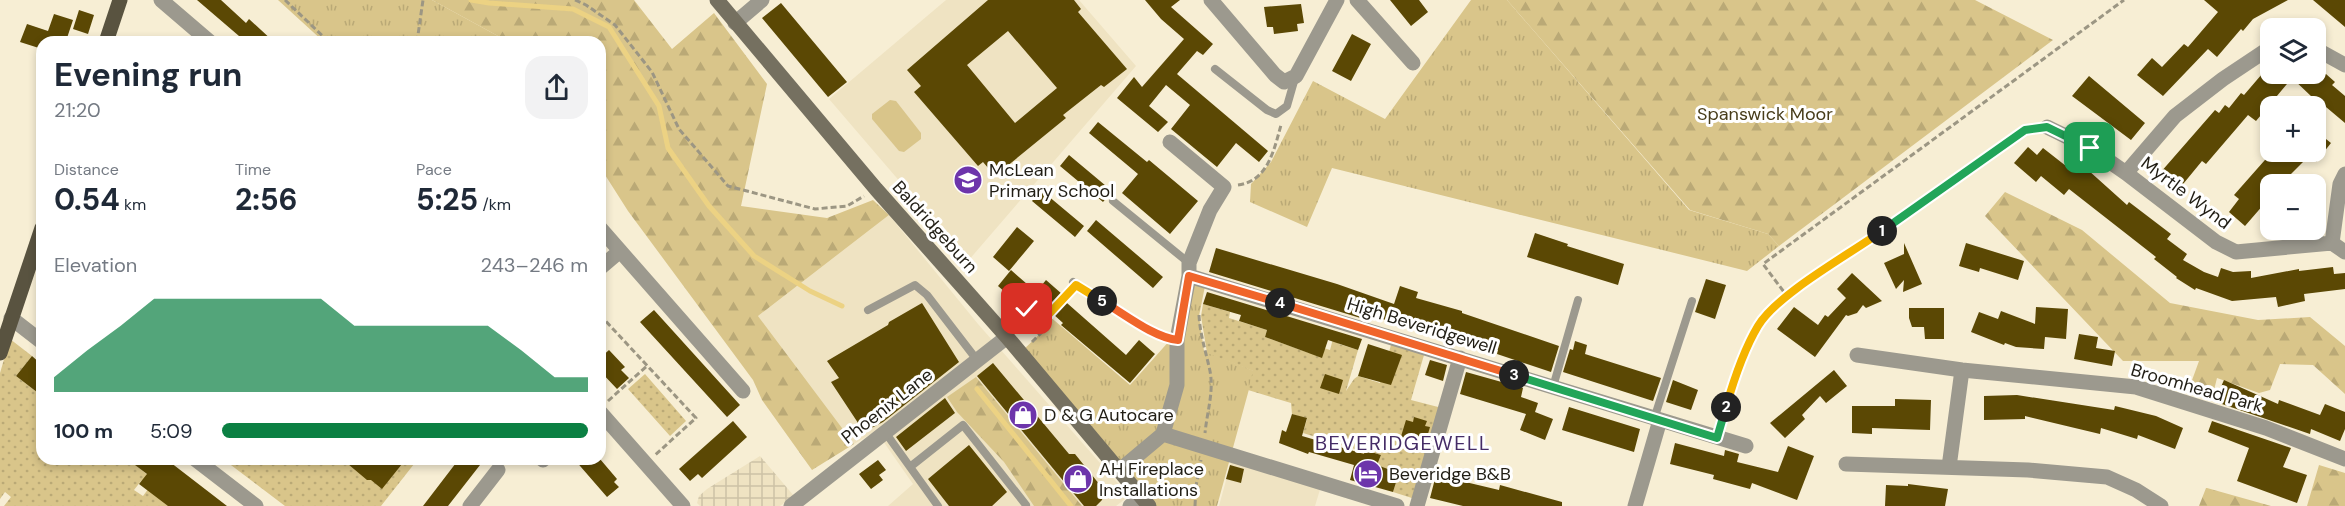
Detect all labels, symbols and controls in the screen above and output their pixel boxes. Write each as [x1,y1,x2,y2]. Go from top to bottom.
map controls [2260,18,2326,240]
button: layers [2260,18,2326,84]
text: Evening run [54,53,242,96]
button: share [525,56,588,119]
button: + [2260,96,2326,162]
text: 21:20 [54,97,101,123]
park label: Spanswick Moor [1697,102,1833,126]
pin [2064,122,2115,173]
icon: arrive [2073,131,2106,164]
street label: Myrtle Wynd [2136,151,2236,235]
place label: McLean Primary School [989,158,1114,203]
text: Distance [54,159,119,180]
text: Time [235,159,271,180]
text: Pace [416,159,452,180]
school or university icon: McLean Primary School [952,164,984,196]
button: − [2260,174,2326,240]
street label: Baldridgeburn [887,176,983,278]
text: 0.54 [54,180,120,219]
text: 2:56 [235,180,298,219]
text: 5:25 [416,180,478,219]
text: km [120,194,146,215]
text: /km [478,194,511,215]
pin: 1 [1867,216,1897,246]
text: 1 [1879,220,1885,241]
text: Elevation [54,252,137,278]
text: 243–246 m [480,252,588,278]
pin [1001,283,1052,334]
pin: 5 [1087,286,1117,316]
pin: 4 [1265,288,1295,318]
text: 5 [1097,290,1107,311]
icon: check [1010,292,1043,325]
text: 4 [1275,292,1285,313]
street label: High Beveridgewell [1344,292,1500,360]
street label: Broomhead Park [2128,358,2266,418]
pin: 3 [1499,360,1529,390]
street label: Phoenix Lane [836,363,938,449]
text: 3 [1509,364,1519,385]
pin: 2 [1711,392,1741,422]
text: 2 [1721,396,1731,417]
shop icon: D & G Autocare [1007,399,1039,431]
place label: D & G Autocare [1044,403,1174,427]
text: 100 m [54,418,113,444]
text: 5:09 [150,418,192,444]
district label: BEVERIDGEWELL [1315,430,1491,456]
place label: AH Fireplace Installations [1099,457,1204,502]
hotel icon: Beveridge B&B [1352,458,1384,490]
place label: Beveridge B&B [1389,462,1511,486]
shop icon: AH Fireplace Installations [1062,463,1094,495]

